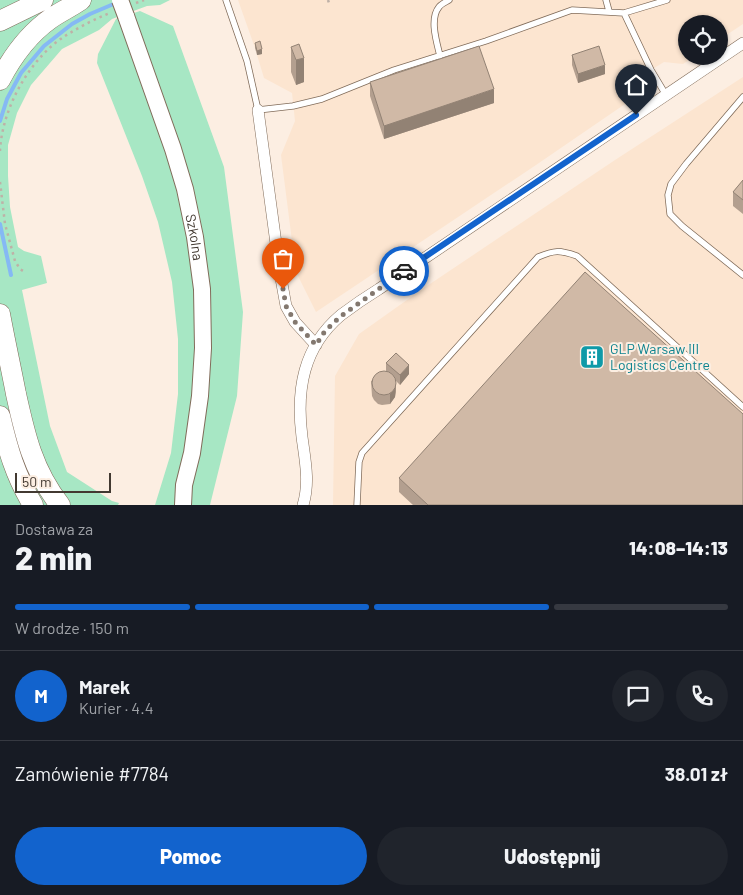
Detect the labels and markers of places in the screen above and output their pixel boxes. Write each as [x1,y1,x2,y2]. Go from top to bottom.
pin [615,64,657,115]
pin [262,238,304,289]
place label: GLP Warsaw III Logistics Centre [610,340,710,373]
building icon: GLP Warsaw III Logistics Centre [579,344,605,370]

